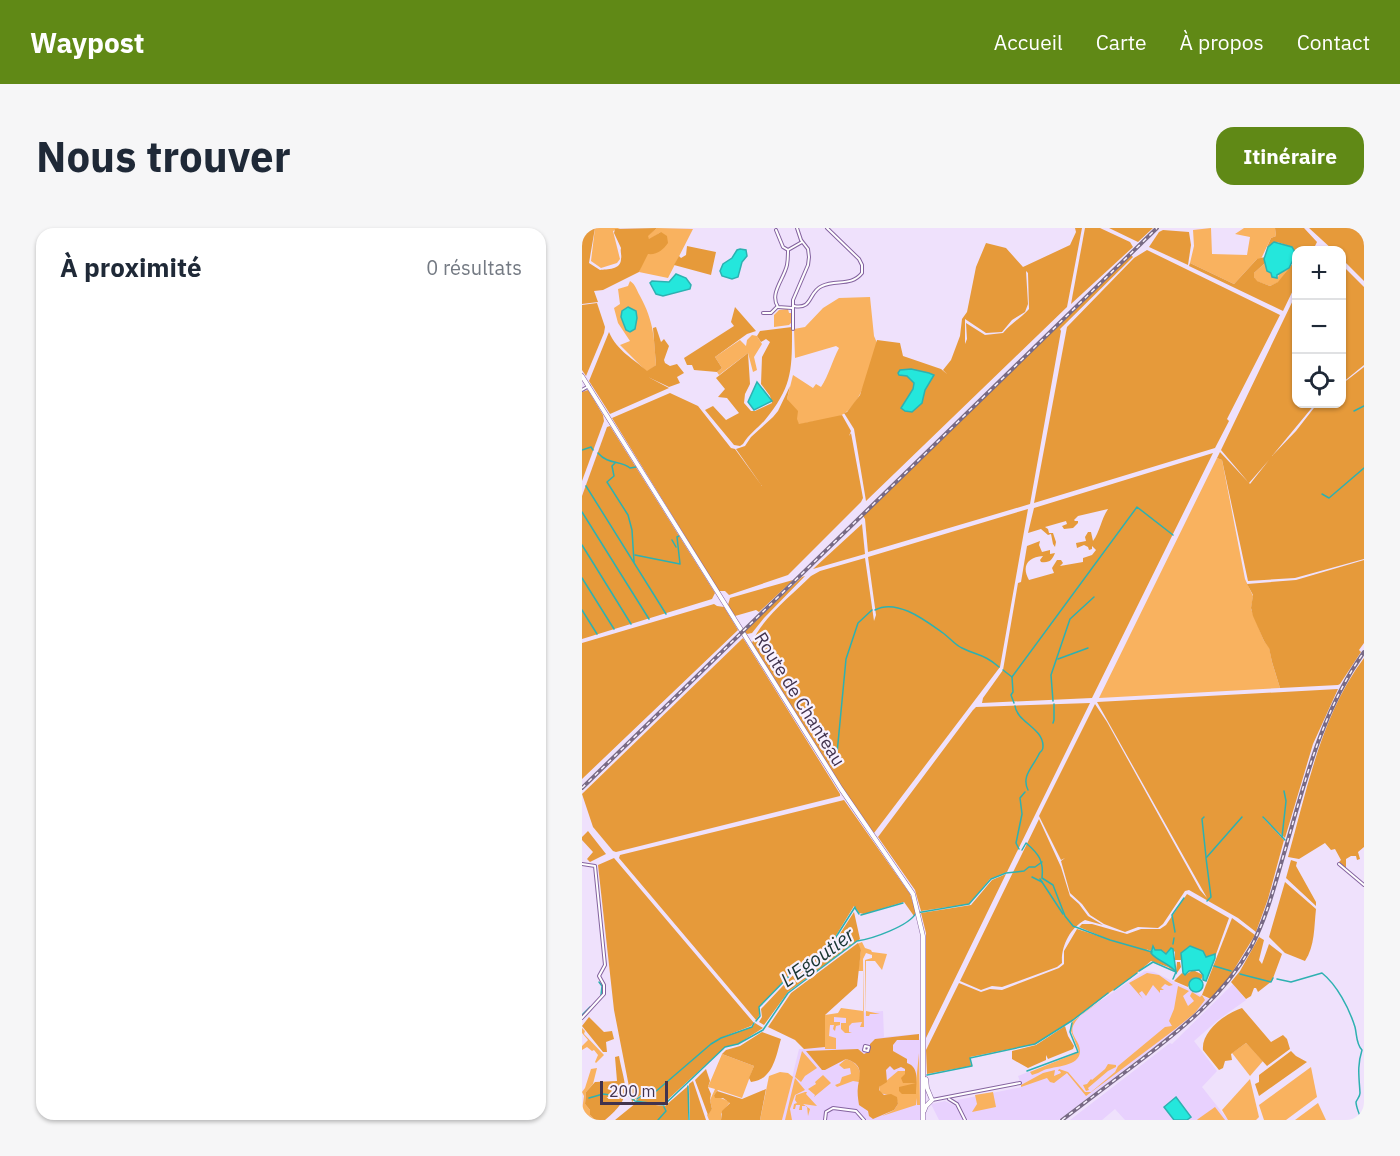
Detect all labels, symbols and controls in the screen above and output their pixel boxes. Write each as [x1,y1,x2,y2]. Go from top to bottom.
text: Waypost [30,24,144,61]
text: Accueil [994,28,1063,56]
text: Carte [1096,28,1147,56]
text: À propos [1180,28,1264,56]
text: Contact [1297,28,1370,56]
button: Itinéraire [1216,127,1364,185]
text: Nous trouver [36,129,291,184]
map controls [1292,246,1346,408]
button: + [1292,246,1346,300]
text: À proximité [60,250,202,284]
text: 0 résultats [426,254,522,281]
button: − [1292,300,1346,354]
button: locate [1292,354,1346,408]
street label: Route de Chanteau [750,628,850,770]
water label: L'Egoutier [775,921,860,993]
scale bar [600,1078,668,1106]
text: 200 m [609,1081,656,1101]

